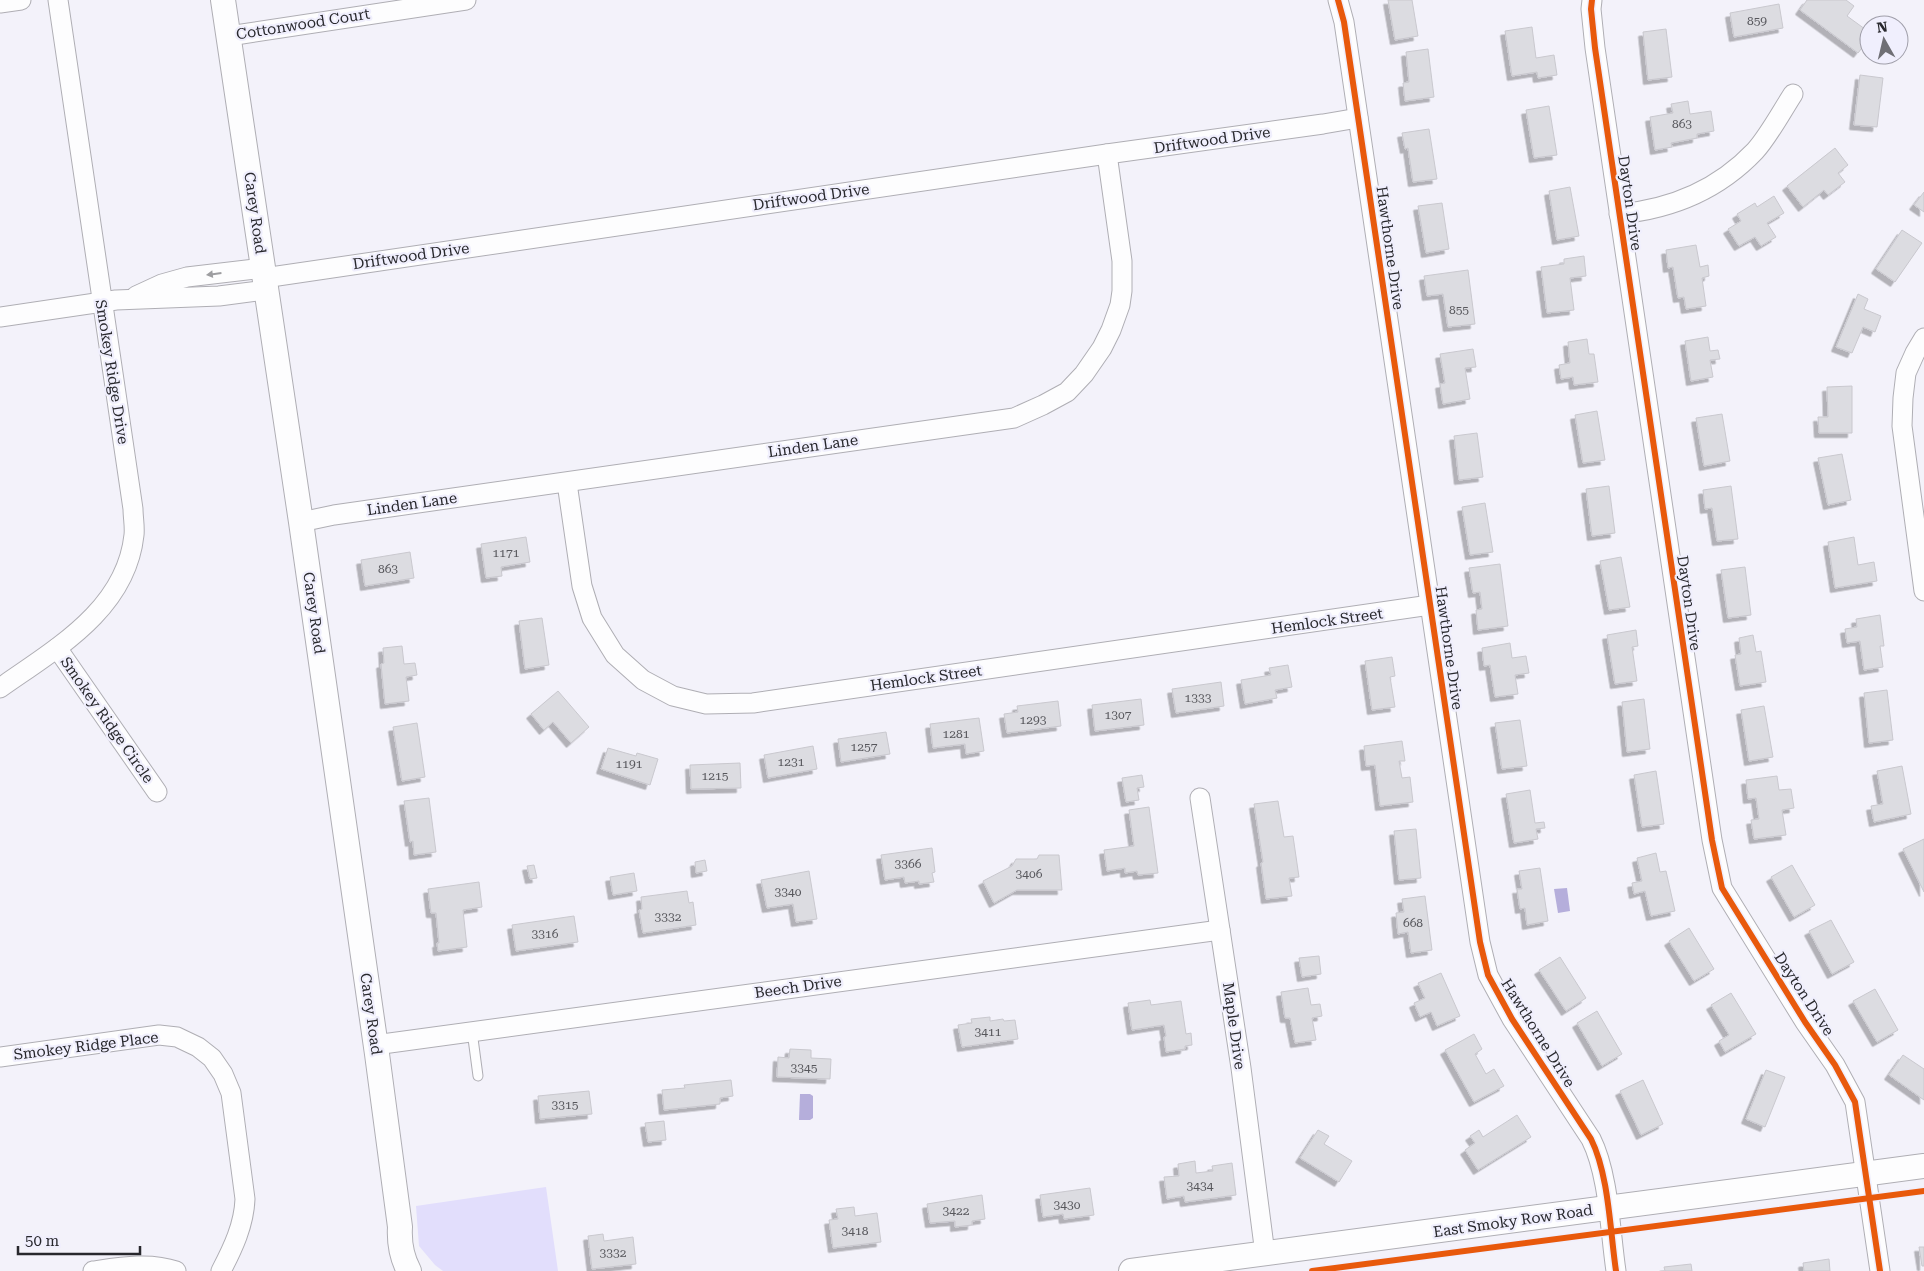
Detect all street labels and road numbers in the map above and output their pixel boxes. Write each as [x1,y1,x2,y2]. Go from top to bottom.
street label: Cottonwood Court [235,4,372,43]
street label: Driftwood Drive [1153,123,1271,157]
street label: Dayton Drive [1614,154,1646,252]
street label: Carey Road [240,171,270,255]
street label: Driftwood Drive [752,180,870,214]
street label: Hawthorne Drive [1372,185,1408,311]
street label: Driftwood Drive [352,239,470,273]
street label: Smokey Ridge Drive [92,298,132,446]
street label: Linden Lane [767,431,859,461]
street label: Linden Lane [366,489,458,519]
street label: Dayton Drive [1673,554,1705,652]
street label: Carey Road [299,571,329,655]
street label: Hawthorne Drive [1431,585,1467,711]
street label: Hemlock Street [1270,604,1384,638]
street label: Smokey Ridge Circle [57,653,157,787]
street label: Hemlock Street [869,661,983,695]
street label: Dayton Drive [1770,949,1838,1039]
street label: Carey Road [356,972,386,1056]
street label: Beech Drive [753,972,843,1002]
street label: Hawthorne Drive [1497,975,1579,1091]
street label: Maple Drive [1219,981,1249,1071]
street label: Smokey Ridge Place [13,1028,159,1064]
street label: East Smoky Row Road [1432,1201,1594,1241]

